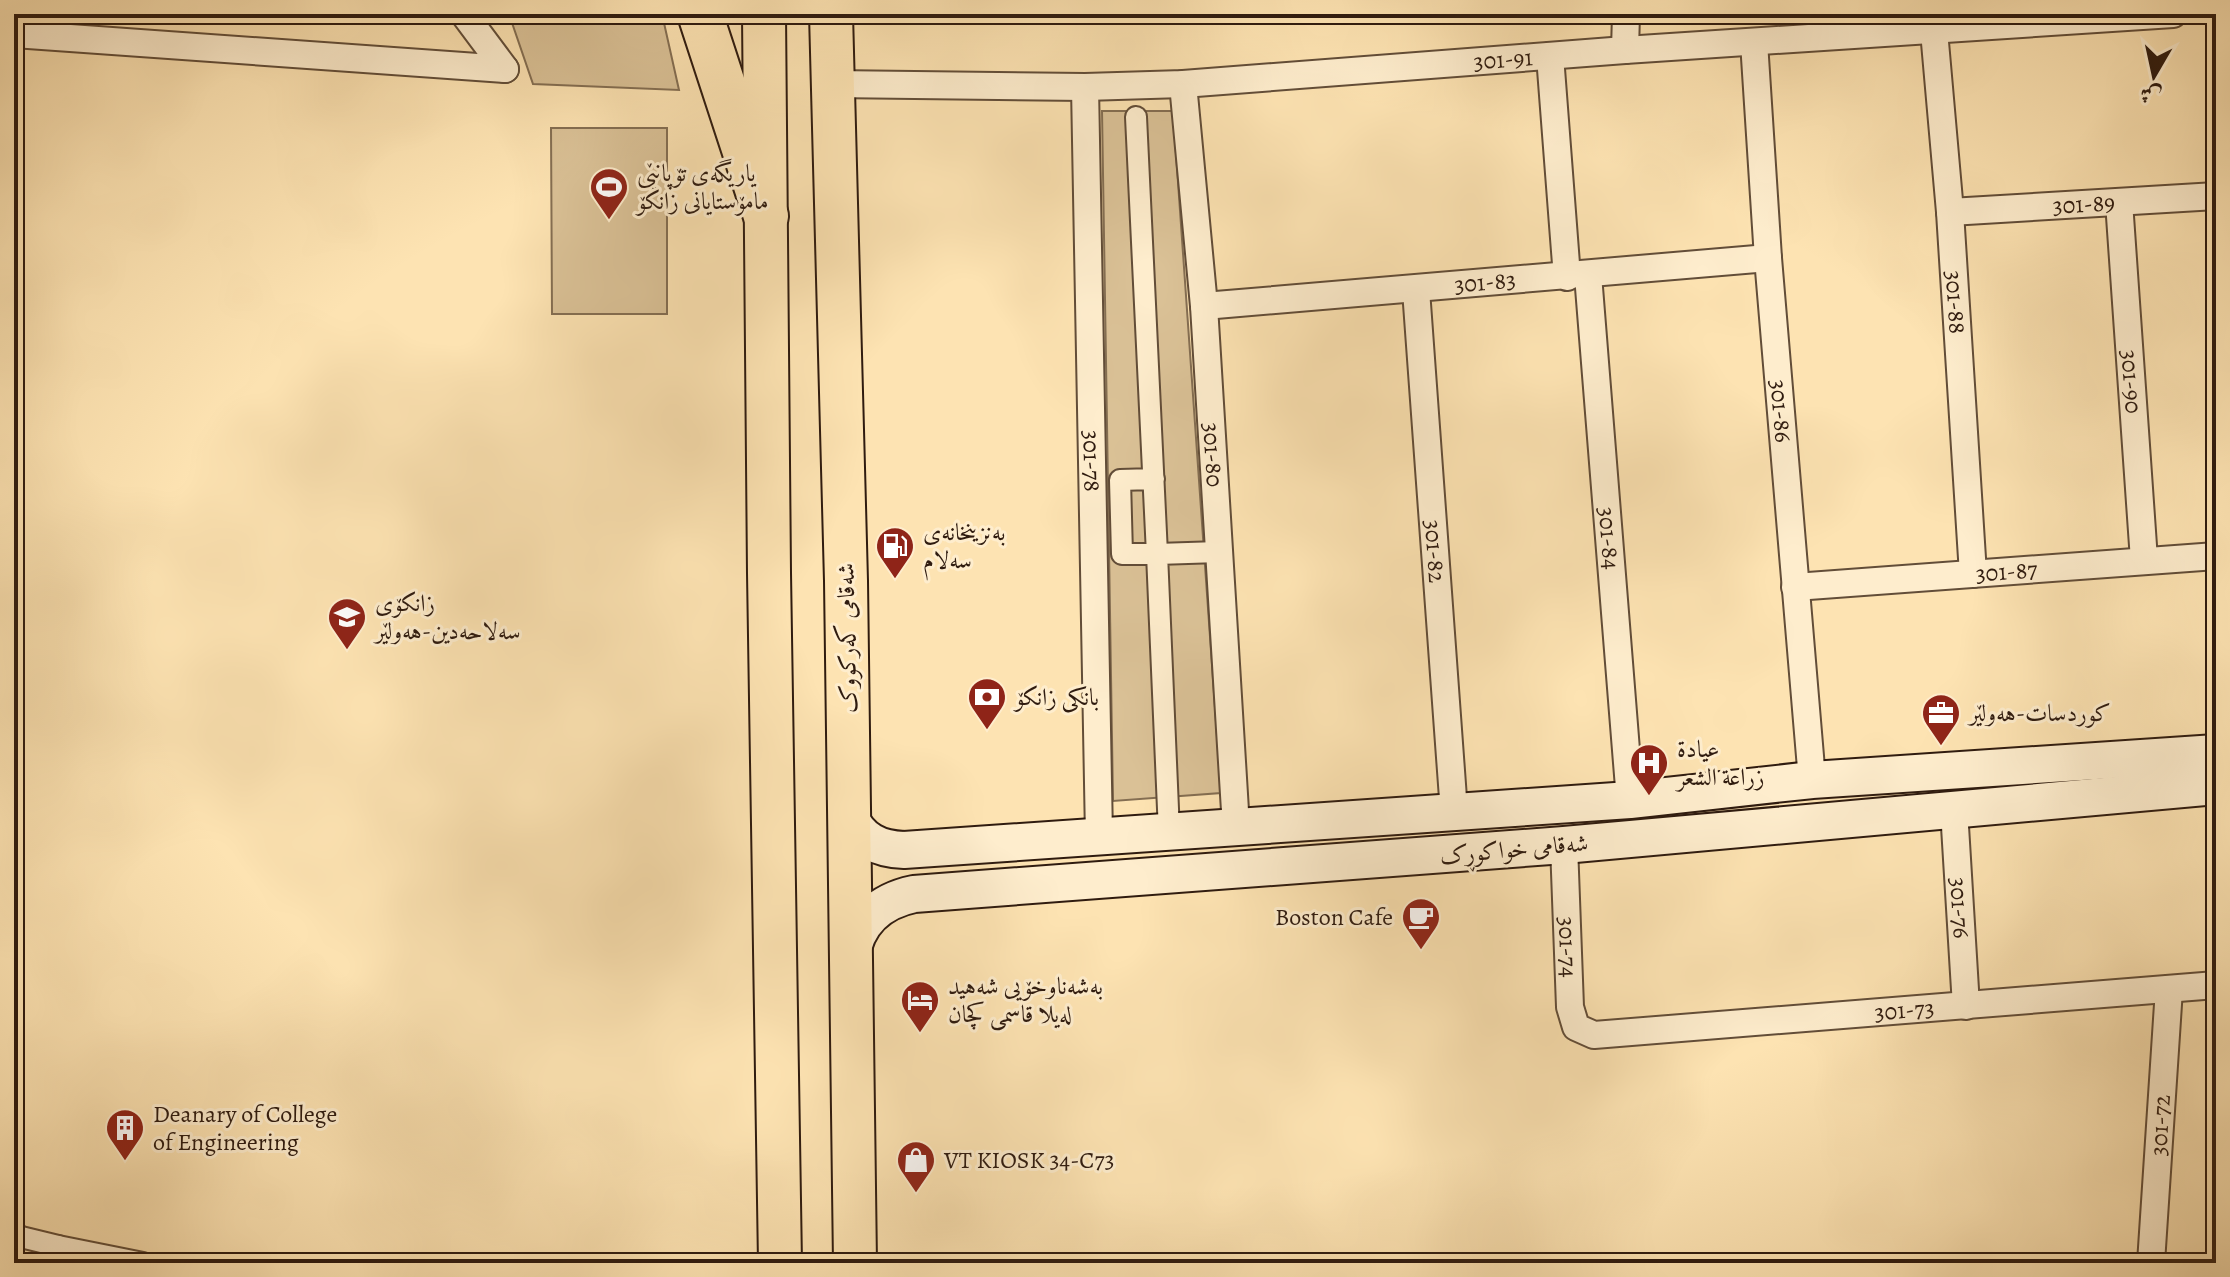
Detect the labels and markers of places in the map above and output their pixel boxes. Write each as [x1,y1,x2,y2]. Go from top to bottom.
place label: یاریگەی تۆپانێی مامۆستایانی زانکۆ [635,157,769,217]
sports icon: یاریگەی تۆپانێی مامۆستایانی زانکۆ [588,166,630,221]
place label: بەنزینخانەی سەلام [923,516,1005,581]
fuel station icon: بەنزینخانەی سەلام [874,525,916,580]
place label: زانکۆی سەلاحەدین-هەولێر [372,587,521,647]
school or university icon: زانکۆی سەلاحەدین-هەولێر [326,596,368,651]
bank icon: بانکی زانکۆ [966,676,1008,731]
place label: بانکی زانکۆ [1013,681,1099,713]
office icon: کوردسات-هەولێر [1920,692,1962,747]
place label: کوردسات-هەولێر [1966,697,2111,729]
place label: عيادة زراعة الشعر [1674,733,1765,793]
hospital icon: عيادة زراعة الشعر [1628,742,1670,797]
cafe icon: Boston Cafe [1400,896,1442,951]
place label: Boston Cafe [1275,901,1393,933]
place label: بەشەناوخۆیی شەهید لەیلا قاسمی کچان [948,970,1103,1031]
hotel icon: بەشەناوخۆیی شەهید لەیلا قاسمی کچان [899,979,941,1034]
place label: Deanary of College of Engineering [153,1098,337,1158]
building icon: Deanary of College of Engineering [104,1107,146,1162]
shop icon: VT KIOSK 34-C73 [895,1139,937,1194]
place label: VT KIOSK 34-C73 [943,1144,1114,1176]

